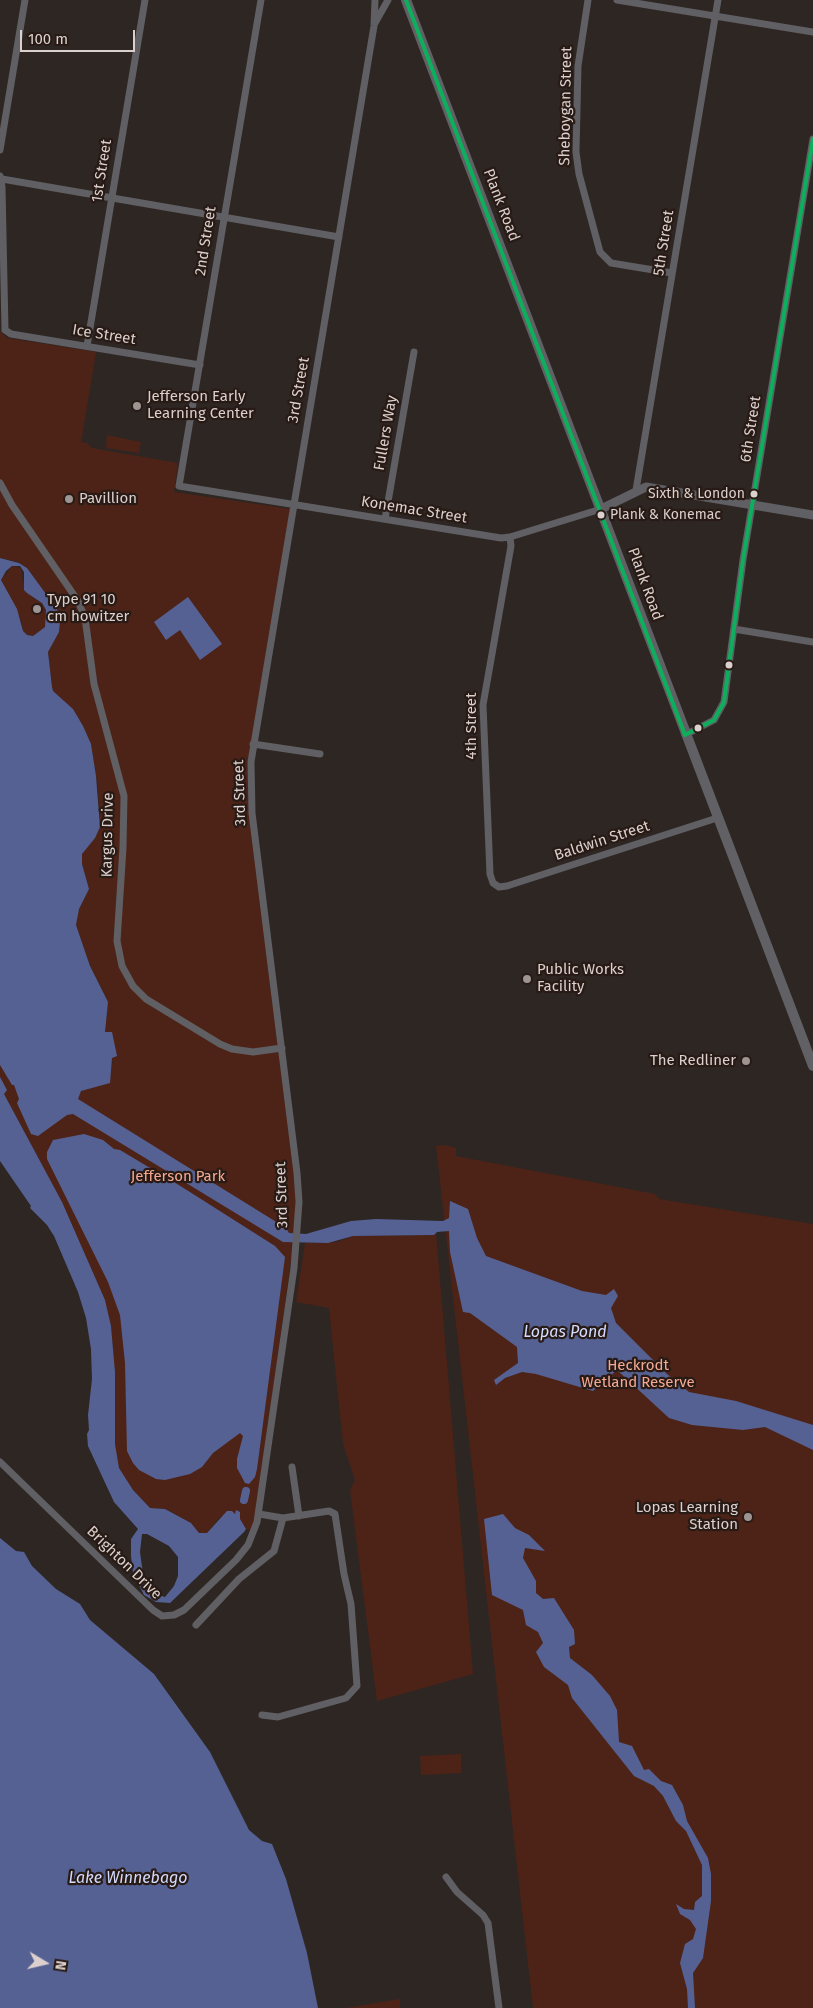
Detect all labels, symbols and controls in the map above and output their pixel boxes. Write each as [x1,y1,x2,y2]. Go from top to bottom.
scale bar [22,20,138,52]
text: 100 m [28,30,68,48]
street label: Sheboygan Street [556,46,576,166]
street label: 1st Street [88,138,116,204]
street label: Plank Road [479,166,523,244]
street label: 2nd Street [192,205,220,277]
street label: 5th Street [650,209,678,277]
street label: Ice Street [71,321,137,349]
street label: 3rd Street [284,356,314,424]
place label: Jefferson Early Learning Center [147,388,254,423]
street label: Fullers Way [371,394,401,472]
street label: 6th Street [737,395,765,463]
marker: Jefferson Early Learning Center [131,400,143,412]
place label: Sixth & London [648,486,745,502]
marker: Sixth & London [749,489,759,499]
place label: Pavillion [79,490,137,508]
marker: Pavillion [63,493,75,505]
street label: Konemac Street [360,493,468,527]
place label: Plank & Konemac [610,507,721,523]
marker: Plank & Konemac [596,510,606,520]
street label: Plank Road [624,545,666,623]
place label: Type 91 10 cm howitzer [47,591,129,626]
marker: Type 91 10 cm howitzer [31,603,43,615]
unlabelled marker [724,660,734,670]
street label: 4th Street [463,693,481,759]
unlabelled marker [693,723,703,733]
street label: 3rd Street [230,759,250,827]
street label: Kargus Drive [98,792,118,878]
street label: Baldwin Street [552,817,652,865]
place label: Public Works Facility [537,961,624,996]
marker: Public Works Facility [521,973,533,985]
place label: The Redliner [650,1052,736,1070]
marker: The Redliner [740,1055,752,1067]
street label: 3rd Street [272,1161,292,1229]
park label: Jefferson Park [131,1168,225,1186]
water label: Lopas Pond [523,1323,607,1343]
park label: Heckrodt Wetland Reserve [581,1357,695,1392]
place label: Lopas Learning Station [636,1499,738,1534]
marker: Lopas Learning Station [742,1511,754,1523]
street label: Brighton Drive [83,1523,165,1603]
water label: Lake Winnebago [68,1869,188,1889]
north arrow [20,1938,70,1988]
text: N [51,1959,69,1971]

